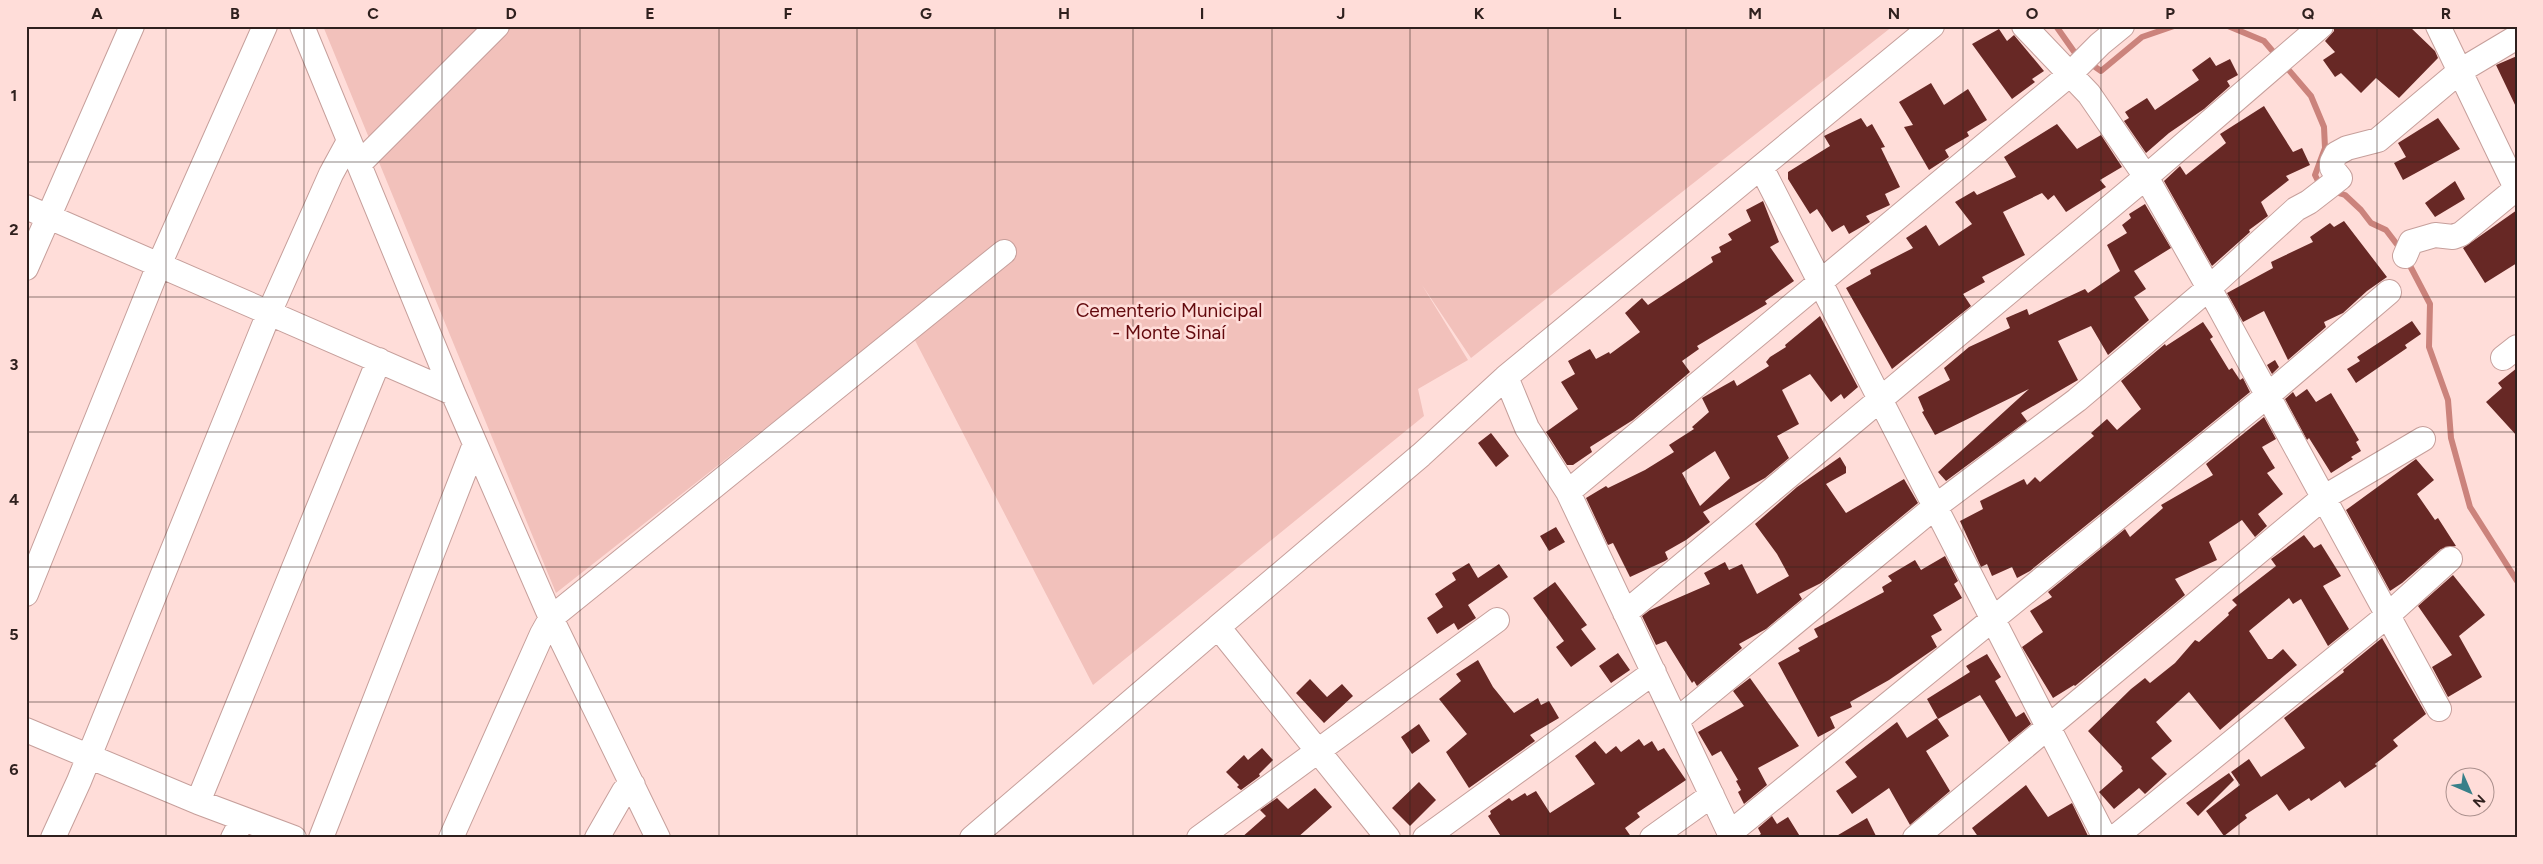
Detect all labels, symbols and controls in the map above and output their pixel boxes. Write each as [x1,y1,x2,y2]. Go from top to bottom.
text: A [91,4,103,23]
text: B [230,4,240,23]
text: C [367,4,379,23]
text: D [505,4,517,23]
text: E [645,4,655,23]
text: F [784,4,793,23]
text: G [920,4,932,23]
text: H [1058,4,1070,23]
text: I [1200,4,1204,23]
text: J [1337,4,1345,23]
text: K [1474,4,1485,23]
text: L [1613,4,1622,23]
text: M [1748,4,1762,23]
text: N [1888,4,1900,23]
text: O [2026,4,2039,23]
text: P [2165,4,2175,23]
text: Q [2302,4,2315,23]
text: R [2441,4,2451,23]
text: 1 [11,86,17,105]
text: 2 [9,220,19,239]
park label: Cementerio Municipal - Monte Sinaí [1076,299,1262,344]
text: 3 [10,355,19,374]
text: 4 [9,490,19,509]
text: 5 [9,625,19,644]
text: 6 [9,760,19,779]
north arrow [2446,766,2496,816]
text: N [2469,791,2489,811]

